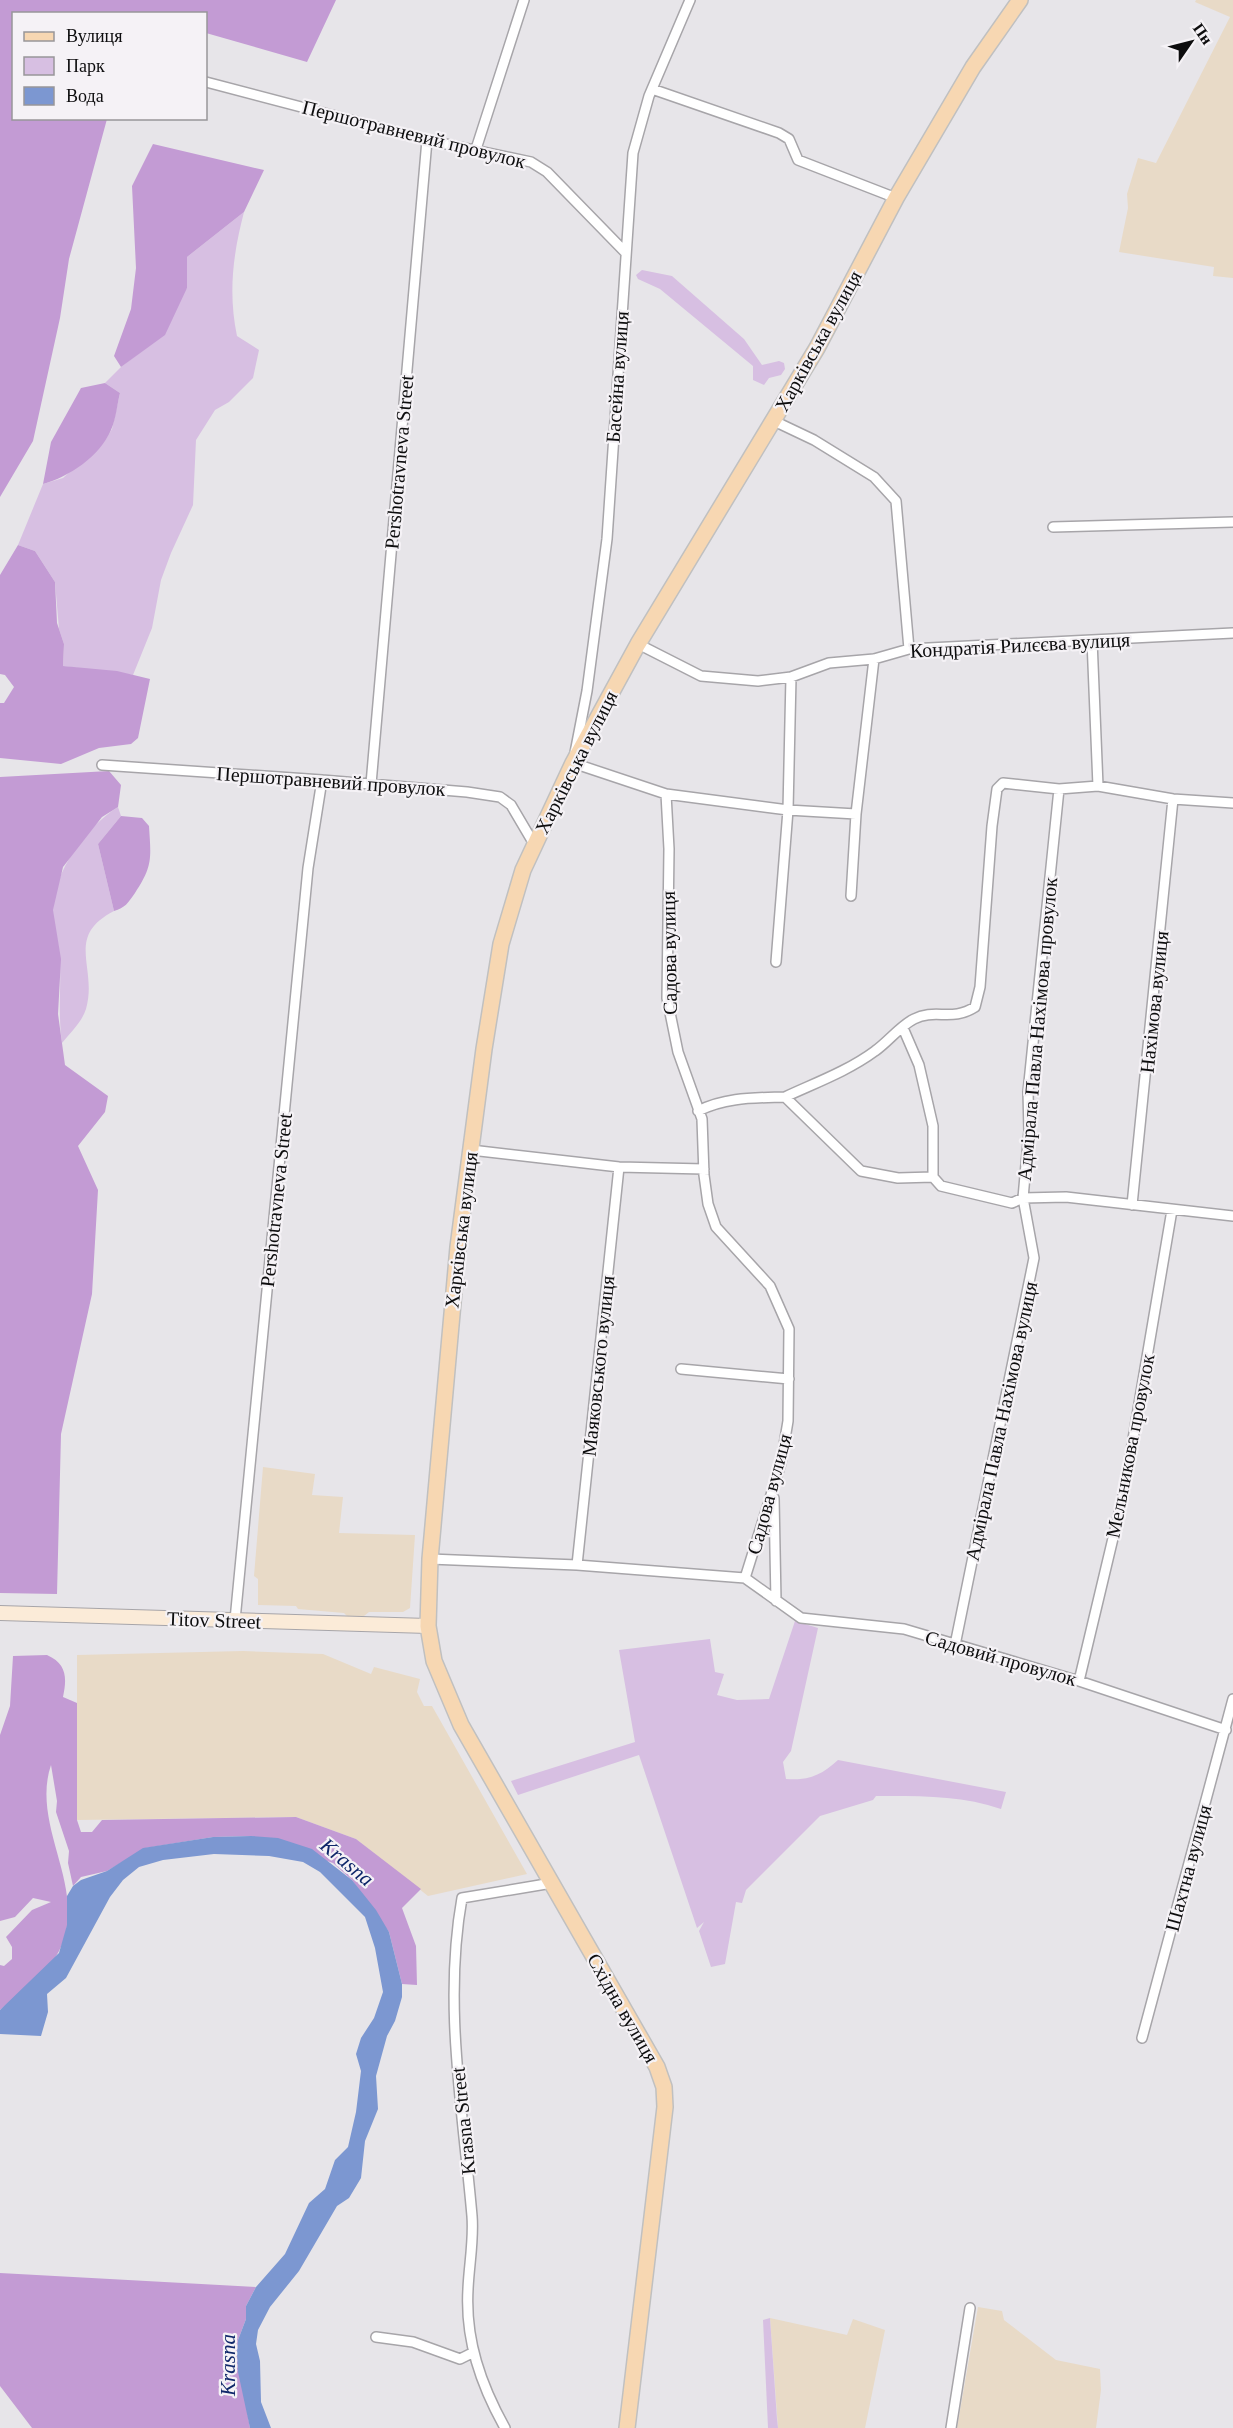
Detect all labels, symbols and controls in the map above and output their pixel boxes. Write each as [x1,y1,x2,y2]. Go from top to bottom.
legend [12,12,207,120]
north arrow [1161,12,1221,72]
text: Пн [1190,20,1216,47]
text: Вулиця [66,26,123,46]
text: Парк [66,56,105,76]
text: Вода [66,86,104,106]
street label: Першотравневий провулок [300,96,528,173]
street label: Харківська вулиця [770,267,867,416]
street label: Басейна вулиця [601,310,634,444]
street label: Pershotravneva Street [380,373,418,550]
street label: Кондратія Рилєєва вулиця [909,628,1131,663]
street label: Харківська вулиця [530,687,622,838]
street label: Першотравневий провулок [216,762,447,801]
street label: Адмірала Павла Нахімова провулок [1013,876,1062,1182]
street label: Садова вулиця [657,891,682,1015]
street label: Нахімова вулиця [1136,930,1173,1074]
street label: Pershotravneva Street [256,1111,296,1288]
street label: Харківська вулиця [440,1150,483,1310]
street label: Маяковського вулиця [578,1274,619,1458]
street label: Адмірала Павла Нахімова вулиця [961,1279,1042,1563]
street label: Мельникова провулок [1101,1352,1160,1540]
street label: Садова вулиця [742,1431,797,1557]
street label: Titov Street [167,1607,262,1633]
street label: Садовий провулок [922,1626,1080,1691]
street label: Шахтна вулиця [1161,1802,1216,1934]
water label: Krasna [315,1832,378,1891]
street label: Східна вулиця [582,1950,663,2067]
street label: Krasna Street [446,2066,480,2176]
water label: Krasna [216,2334,240,2397]

